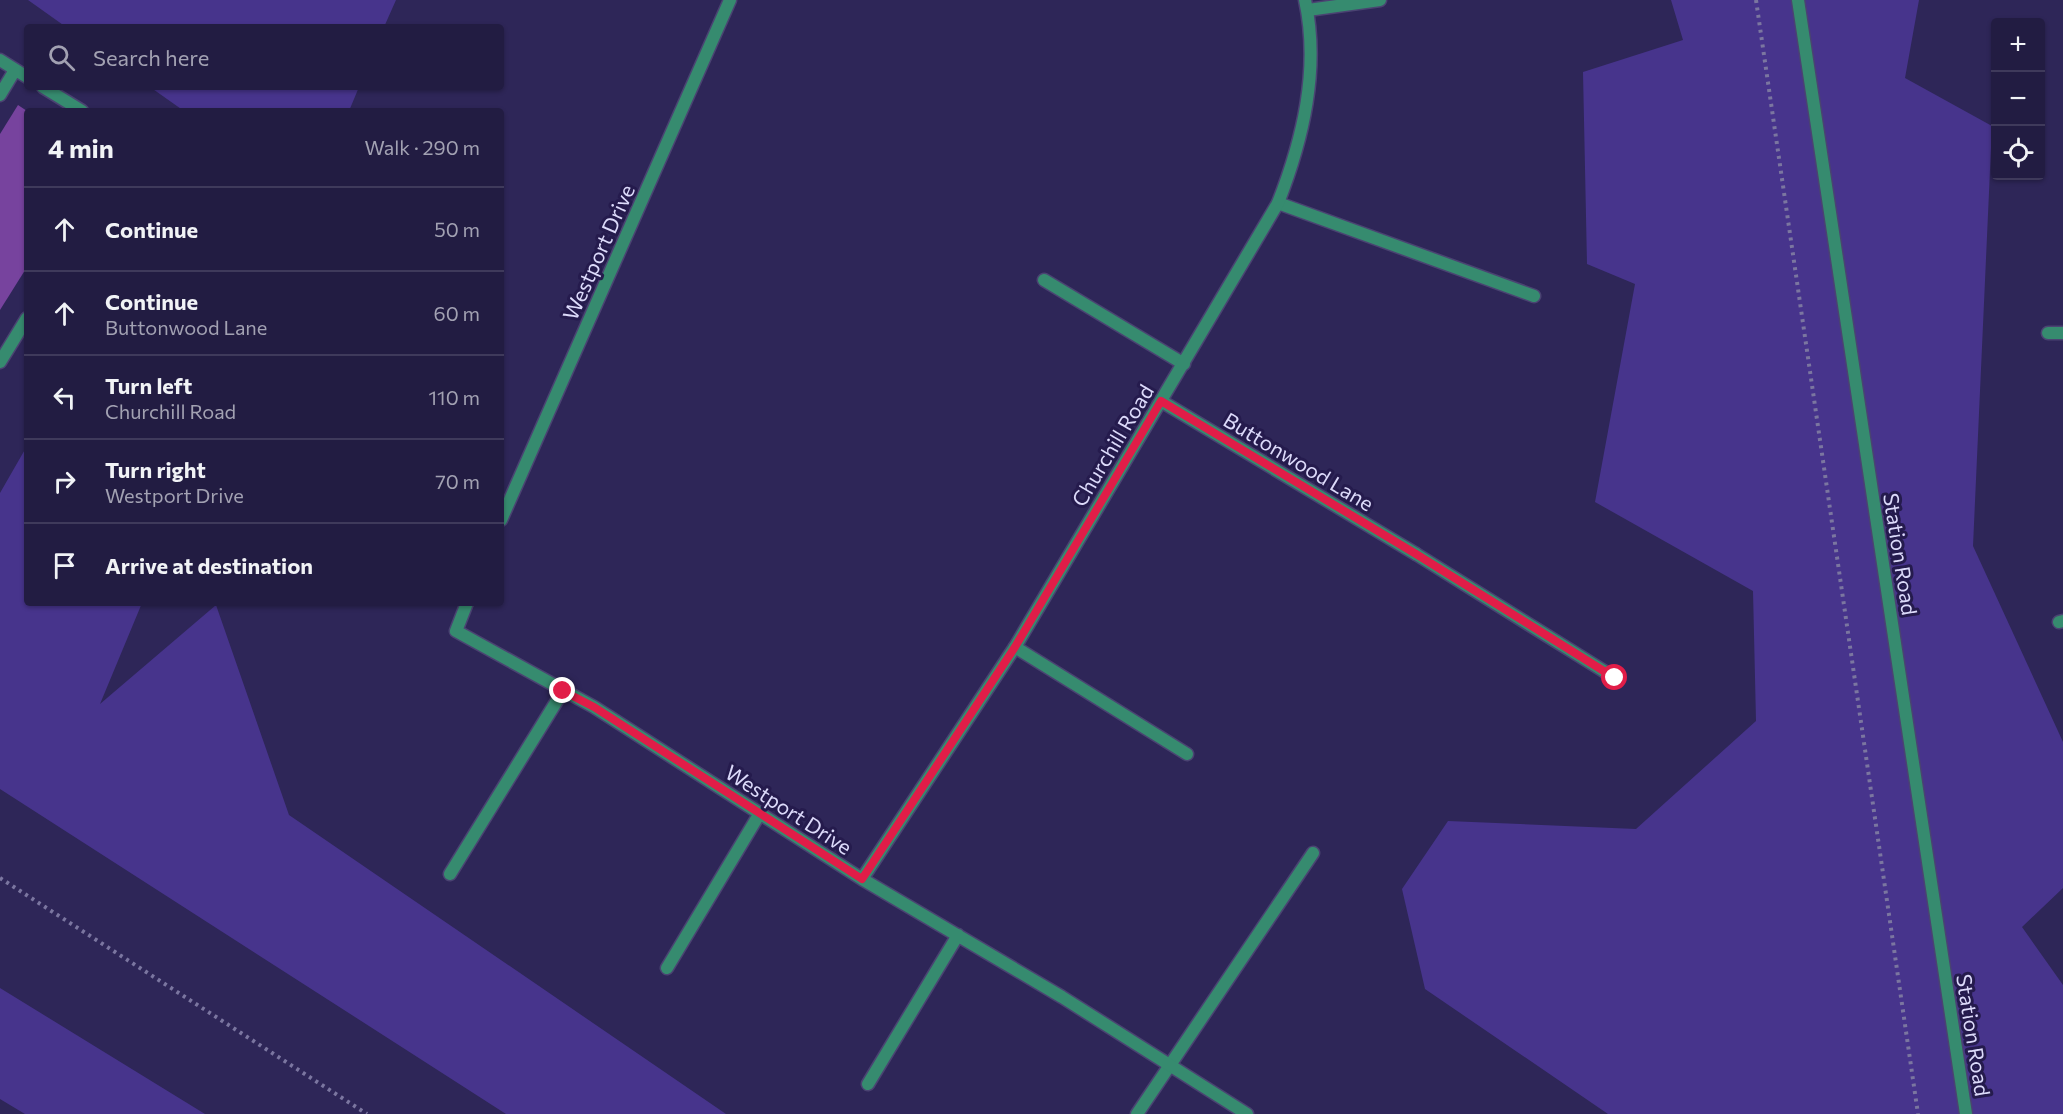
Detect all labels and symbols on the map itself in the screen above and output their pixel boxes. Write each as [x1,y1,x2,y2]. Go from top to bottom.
street label: Westport Drive [557,180,639,324]
street label: Churchill Road [1066,380,1158,510]
street label: Buttonwood Lane [1219,406,1379,516]
street label: Station Road [1879,491,1923,617]
route start [1601,664,1627,690]
route end [549,677,575,703]
street label: Westport Drive [721,759,857,859]
street label: Station Road [1952,972,1996,1098]

